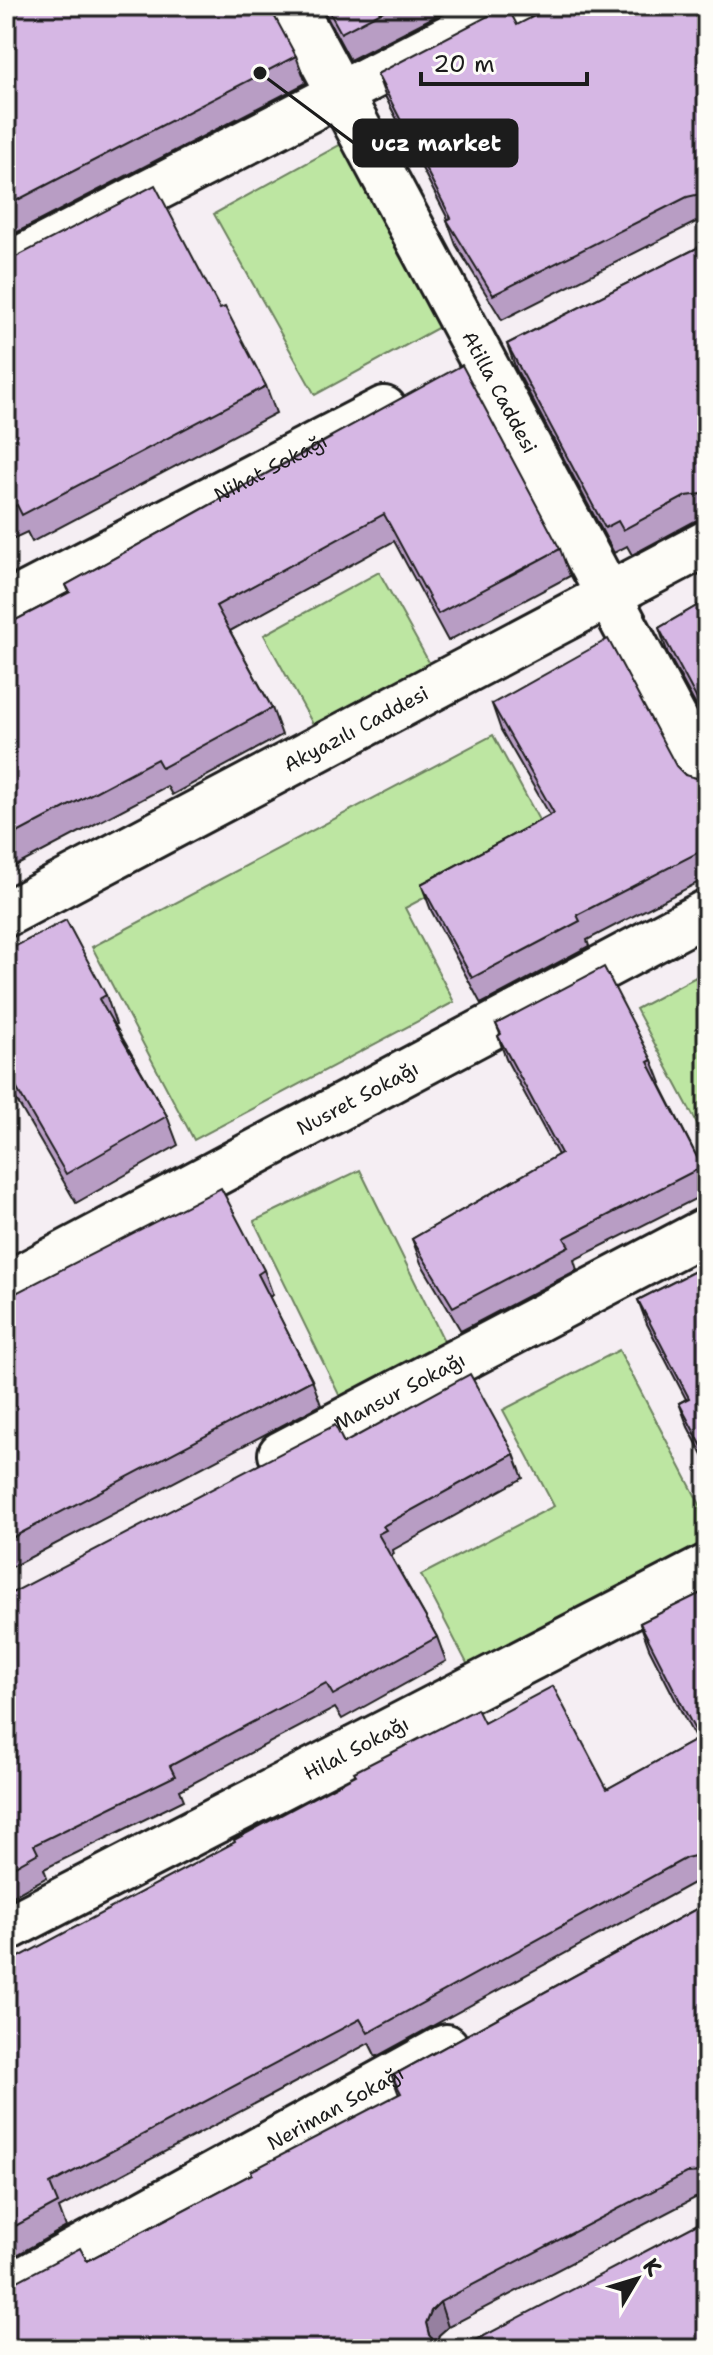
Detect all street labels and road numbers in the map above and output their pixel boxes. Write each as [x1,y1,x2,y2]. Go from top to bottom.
street label: Atilla Caddesi [456,326,543,458]
street label: Nihat Sokağı [209,428,332,508]
street label: Akyazılı Caddesi [279,680,433,778]
street label: Nusret Sokağı [292,1055,423,1141]
street label: Mansur Sokağı [330,1346,470,1437]
street label: Hilal Sokağı [299,1710,413,1786]
street label: Neriman Sokağı [262,2060,409,2156]

